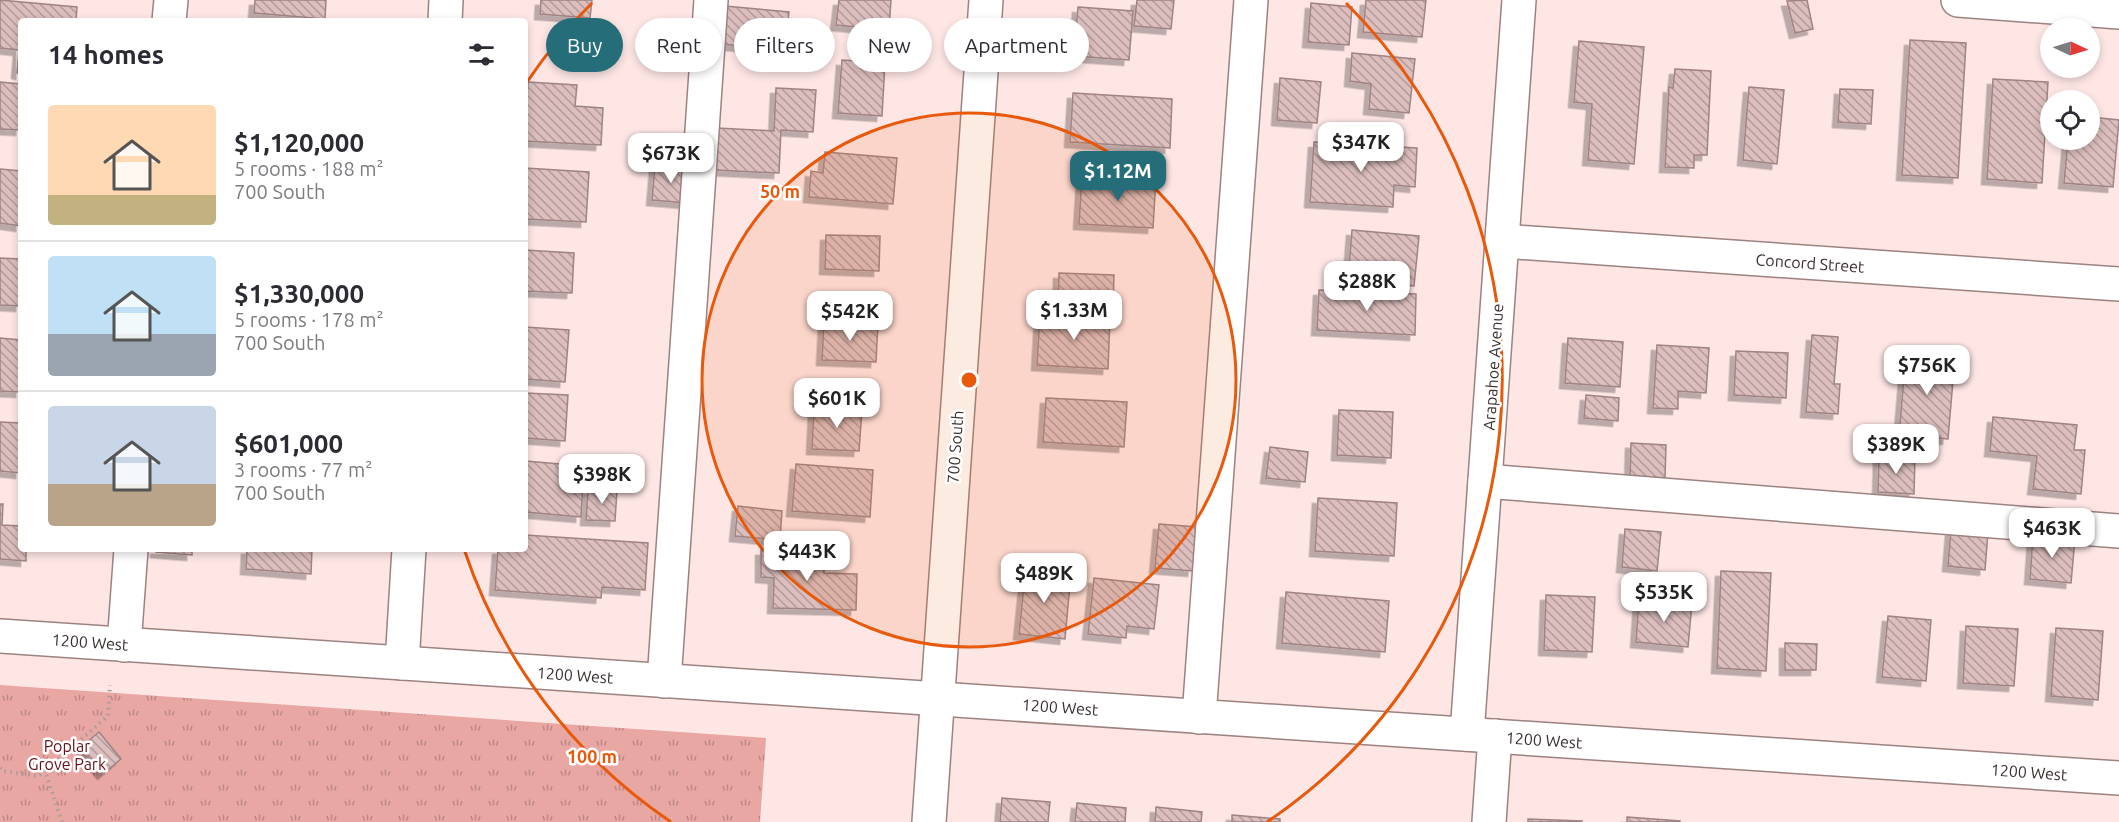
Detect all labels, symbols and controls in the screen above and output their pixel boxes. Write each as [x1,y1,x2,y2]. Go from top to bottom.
chip: Buy [546,18,623,72]
chip: Rent [635,18,722,72]
chip: Filters [734,18,835,72]
chip: New [847,18,932,72]
chip: Apartment [944,18,1089,72]
north arrow [2040,18,2100,78]
map controls [2040,18,2100,150]
icon: filters [465,38,498,71]
text: 14 homes [48,40,164,69]
button: locate [2040,90,2100,150]
pin: $347K [1319,122,1403,173]
text: $1,120,000 [234,128,364,157]
icon: home [96,129,168,201]
text: $347K [1332,130,1390,153]
pin: $673K [629,133,713,184]
text: $673K [642,141,700,164]
pin: $1.12M [1069,151,1167,202]
text: 5 rooms · 188 m² [234,157,384,180]
text: $1.12M [1084,159,1152,182]
text: 700 South [234,180,325,203]
text: 50 m [760,181,800,201]
street label: Concord Street [1755,250,1866,276]
pin: $288K [1325,261,1409,312]
text: $288K [1338,269,1396,292]
text: $1,330,000 [234,279,364,308]
icon: home [96,280,168,352]
pin: $1.33M [1025,290,1123,341]
pin: $542K [808,291,892,342]
text: $1.33M [1040,298,1108,321]
text: $542K [821,299,879,322]
street label: Arapahoe Avenue [1480,303,1506,431]
text: 5 rooms · 178 m² [234,308,384,331]
text: 700 South [234,331,325,354]
pin: $756K [1885,345,1969,396]
text: $756K [1898,353,1956,376]
centre of rings [959,370,979,390]
pin: $601K [795,378,879,429]
text: $601K [808,386,866,409]
street label: 700 South [943,410,967,484]
pin: $389K [1854,424,1938,475]
text: $601,000 [234,429,343,458]
icon: home [96,430,168,502]
text: $389K [1867,432,1925,455]
pin: $398K [560,454,644,505]
text: 3 rooms · 77 m² [234,458,372,481]
text: $398K [573,462,631,485]
text: 700 South [234,481,325,504]
pin: $463K [2010,508,2094,559]
text: $463K [2023,516,2081,539]
pin: $443K [765,531,849,582]
text: $443K [778,539,836,562]
pin: $489K [1002,553,1086,604]
text: $489K [1015,561,1073,584]
pin: $535K [1622,572,1706,623]
text: $535K [1635,580,1693,603]
street label: 1200 West [51,630,129,654]
street label: 1200 West [536,663,614,687]
street label: 1200 West [1021,695,1099,719]
street label: 1200 West [1505,728,1583,752]
park label: Poplar Grove Park [28,737,106,773]
text: 100 m [567,746,617,766]
street label: 1200 West [1990,760,2068,784]

